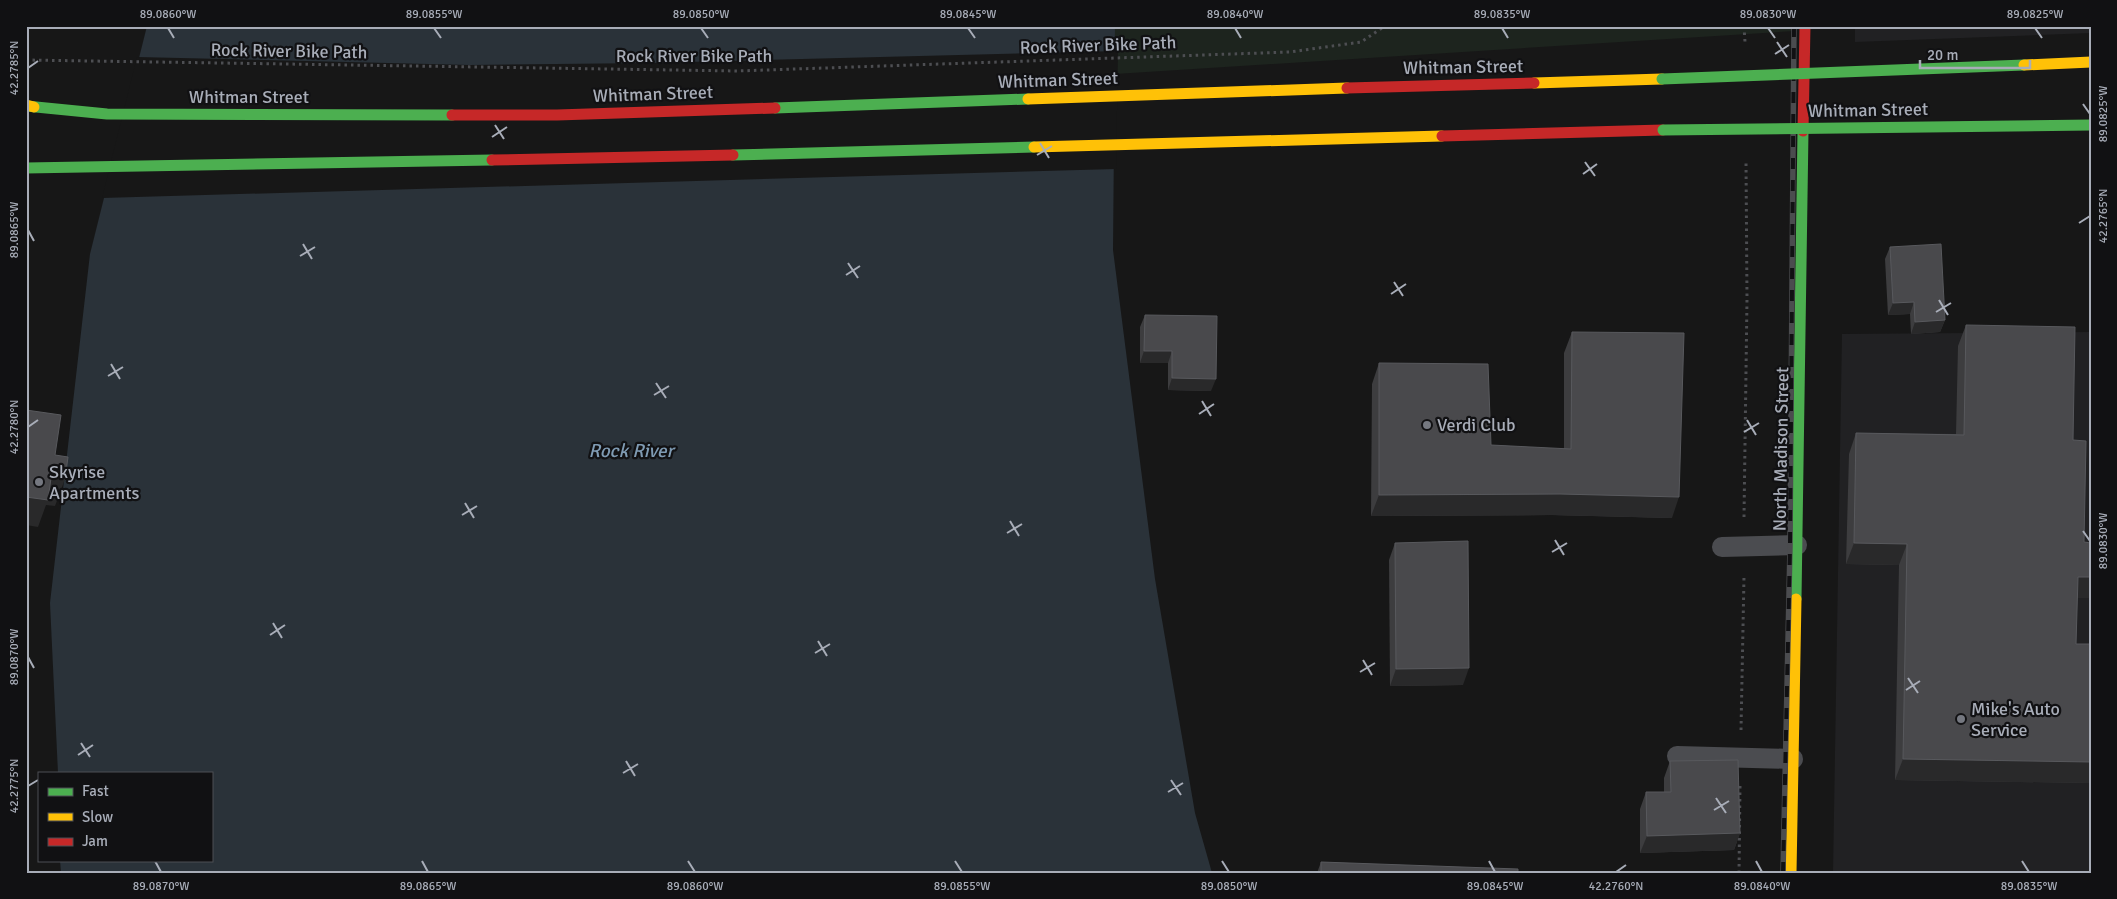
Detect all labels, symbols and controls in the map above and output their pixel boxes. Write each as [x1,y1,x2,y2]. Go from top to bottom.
text: 89.0860°W [140,7,196,22]
text: 89.0855°W [406,7,462,22]
text: 89.0850°W [673,7,729,22]
text: 89.0845°W [940,7,996,22]
text: 89.0840°W [1207,7,1263,22]
text: 89.0835°W [1474,7,1530,22]
text: 89.0830°W [1740,7,1796,22]
text: 89.0825°W [2007,7,2063,22]
street label: Rock River Bike Path [1019,31,1177,59]
scale bar [1920,38,2030,70]
street label: Rock River Bike Path [210,39,368,63]
text: 42.2785°N [7,41,22,95]
street label: Rock River Bike Path [616,45,772,67]
text: 20 m [1927,46,1958,64]
street label: Whitman Street [1403,55,1523,79]
street label: Whitman Street [997,67,1119,93]
street label: Whitman Street [592,81,714,107]
street label: Whitman Street [189,86,309,108]
text: 89.0825°W [2096,86,2111,142]
street label: Whitman Street [1808,98,1928,122]
text: 42.2765°N [2096,189,2111,243]
text: 89.0865°W [7,202,22,258]
street label: North Madison Street [1769,367,1793,531]
text: 42.2780°N [7,400,22,454]
place label: Verdi Club [1437,414,1516,436]
marker: Verdi Club [1421,419,1433,431]
water label: Rock River [589,439,676,463]
place label: Skyrise Apartments [49,461,139,504]
marker: Skyrise Apartments [33,476,45,488]
text: 89.0830°W [2096,513,2111,569]
text: 89.0870°W [7,629,22,685]
place label: Mike's Auto Service [1971,698,2060,741]
marker: Mike's Auto Service [1955,713,1967,725]
text: 42.2775°N [7,759,22,813]
legend [38,772,212,862]
text: Fast [82,782,109,800]
text: Slow [82,808,113,826]
text: Jam [82,832,108,850]
text: 89.0870°W [133,879,189,894]
text: 89.0865°W [400,879,456,894]
text: 89.0860°W [667,879,723,894]
text: 89.0855°W [934,879,990,894]
text: 89.0850°W [1201,879,1257,894]
text: 89.0845°W [1467,879,1523,894]
text: 42.2760°N [1589,879,1643,894]
text: 89.0840°W [1734,879,1790,894]
text: 89.0835°W [2001,879,2057,894]

